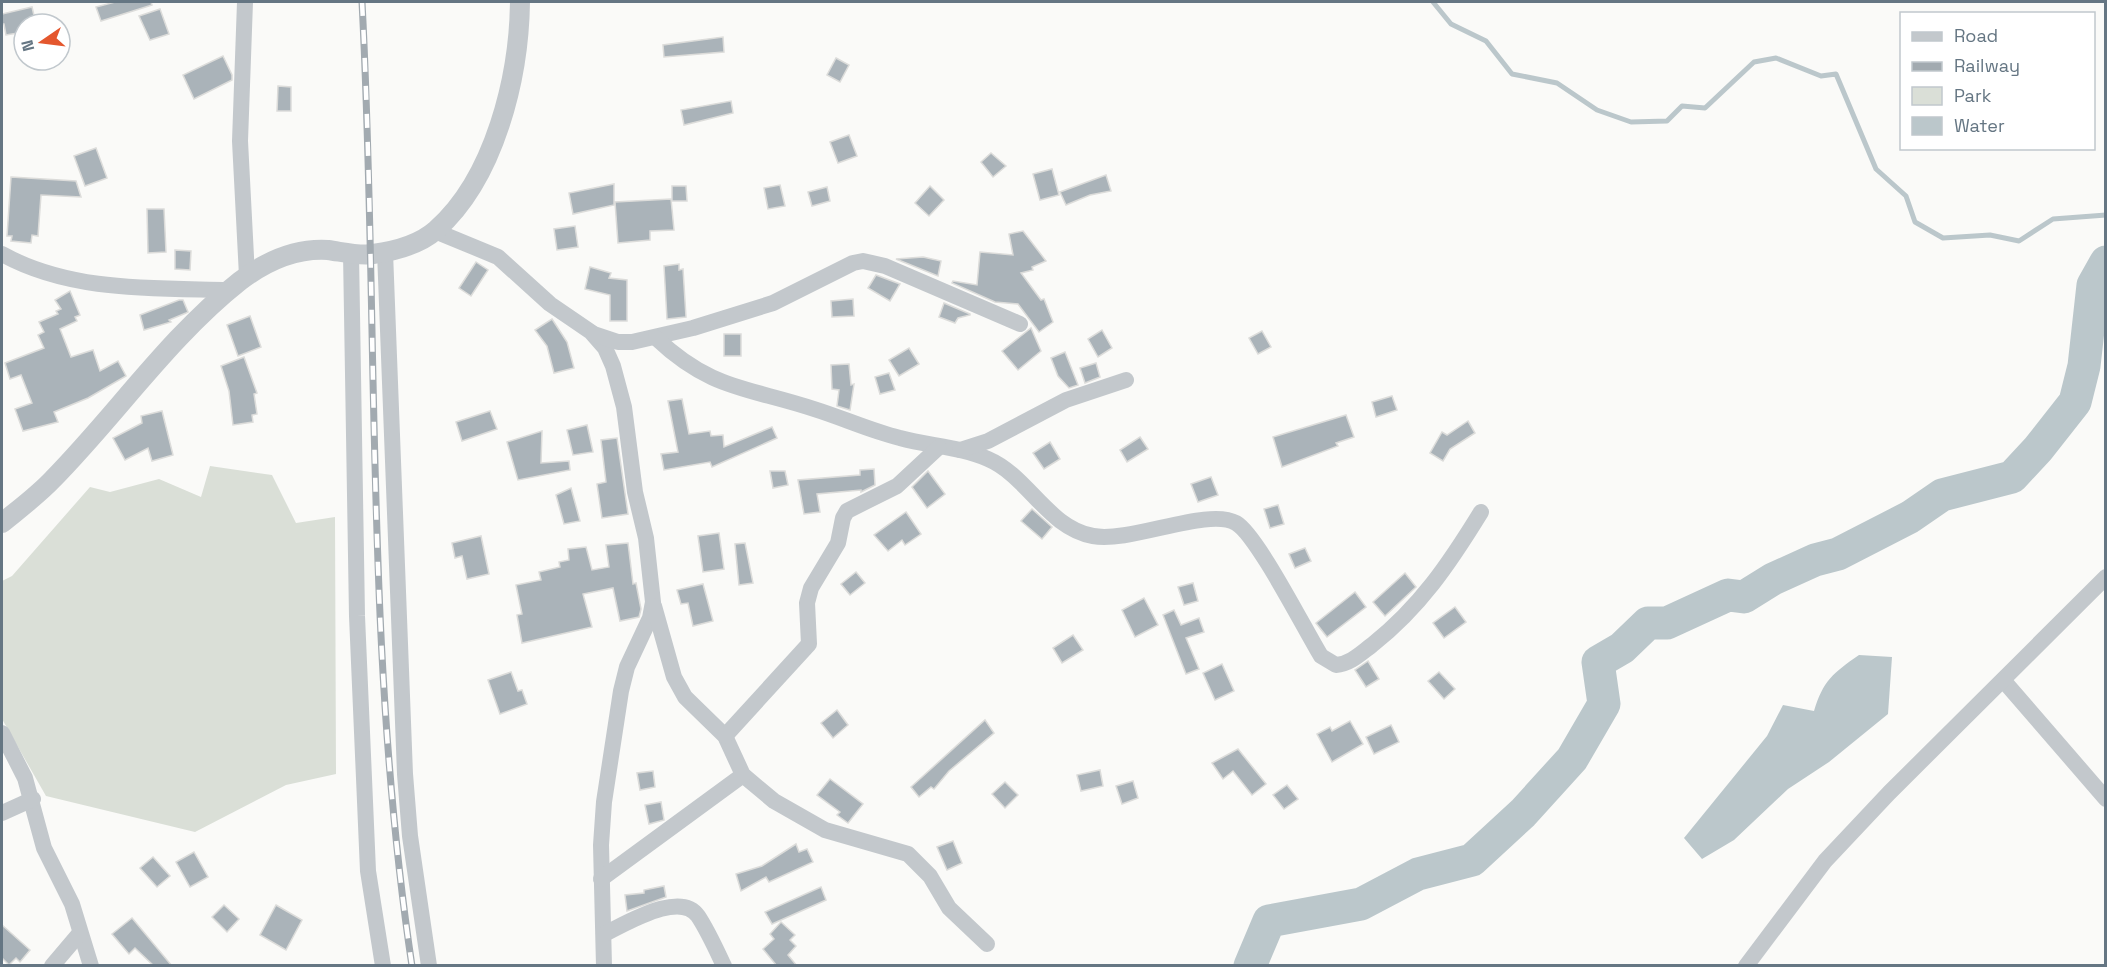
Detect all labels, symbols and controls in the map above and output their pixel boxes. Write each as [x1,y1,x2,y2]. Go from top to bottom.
north arrow [12,12,72,72]
legend [1900,12,2095,150]
text: Road [1954,24,1998,47]
text: N [16,38,39,53]
text: Railway [1954,54,2020,77]
text: Park [1954,84,1992,107]
text: Water [1954,114,2005,137]

